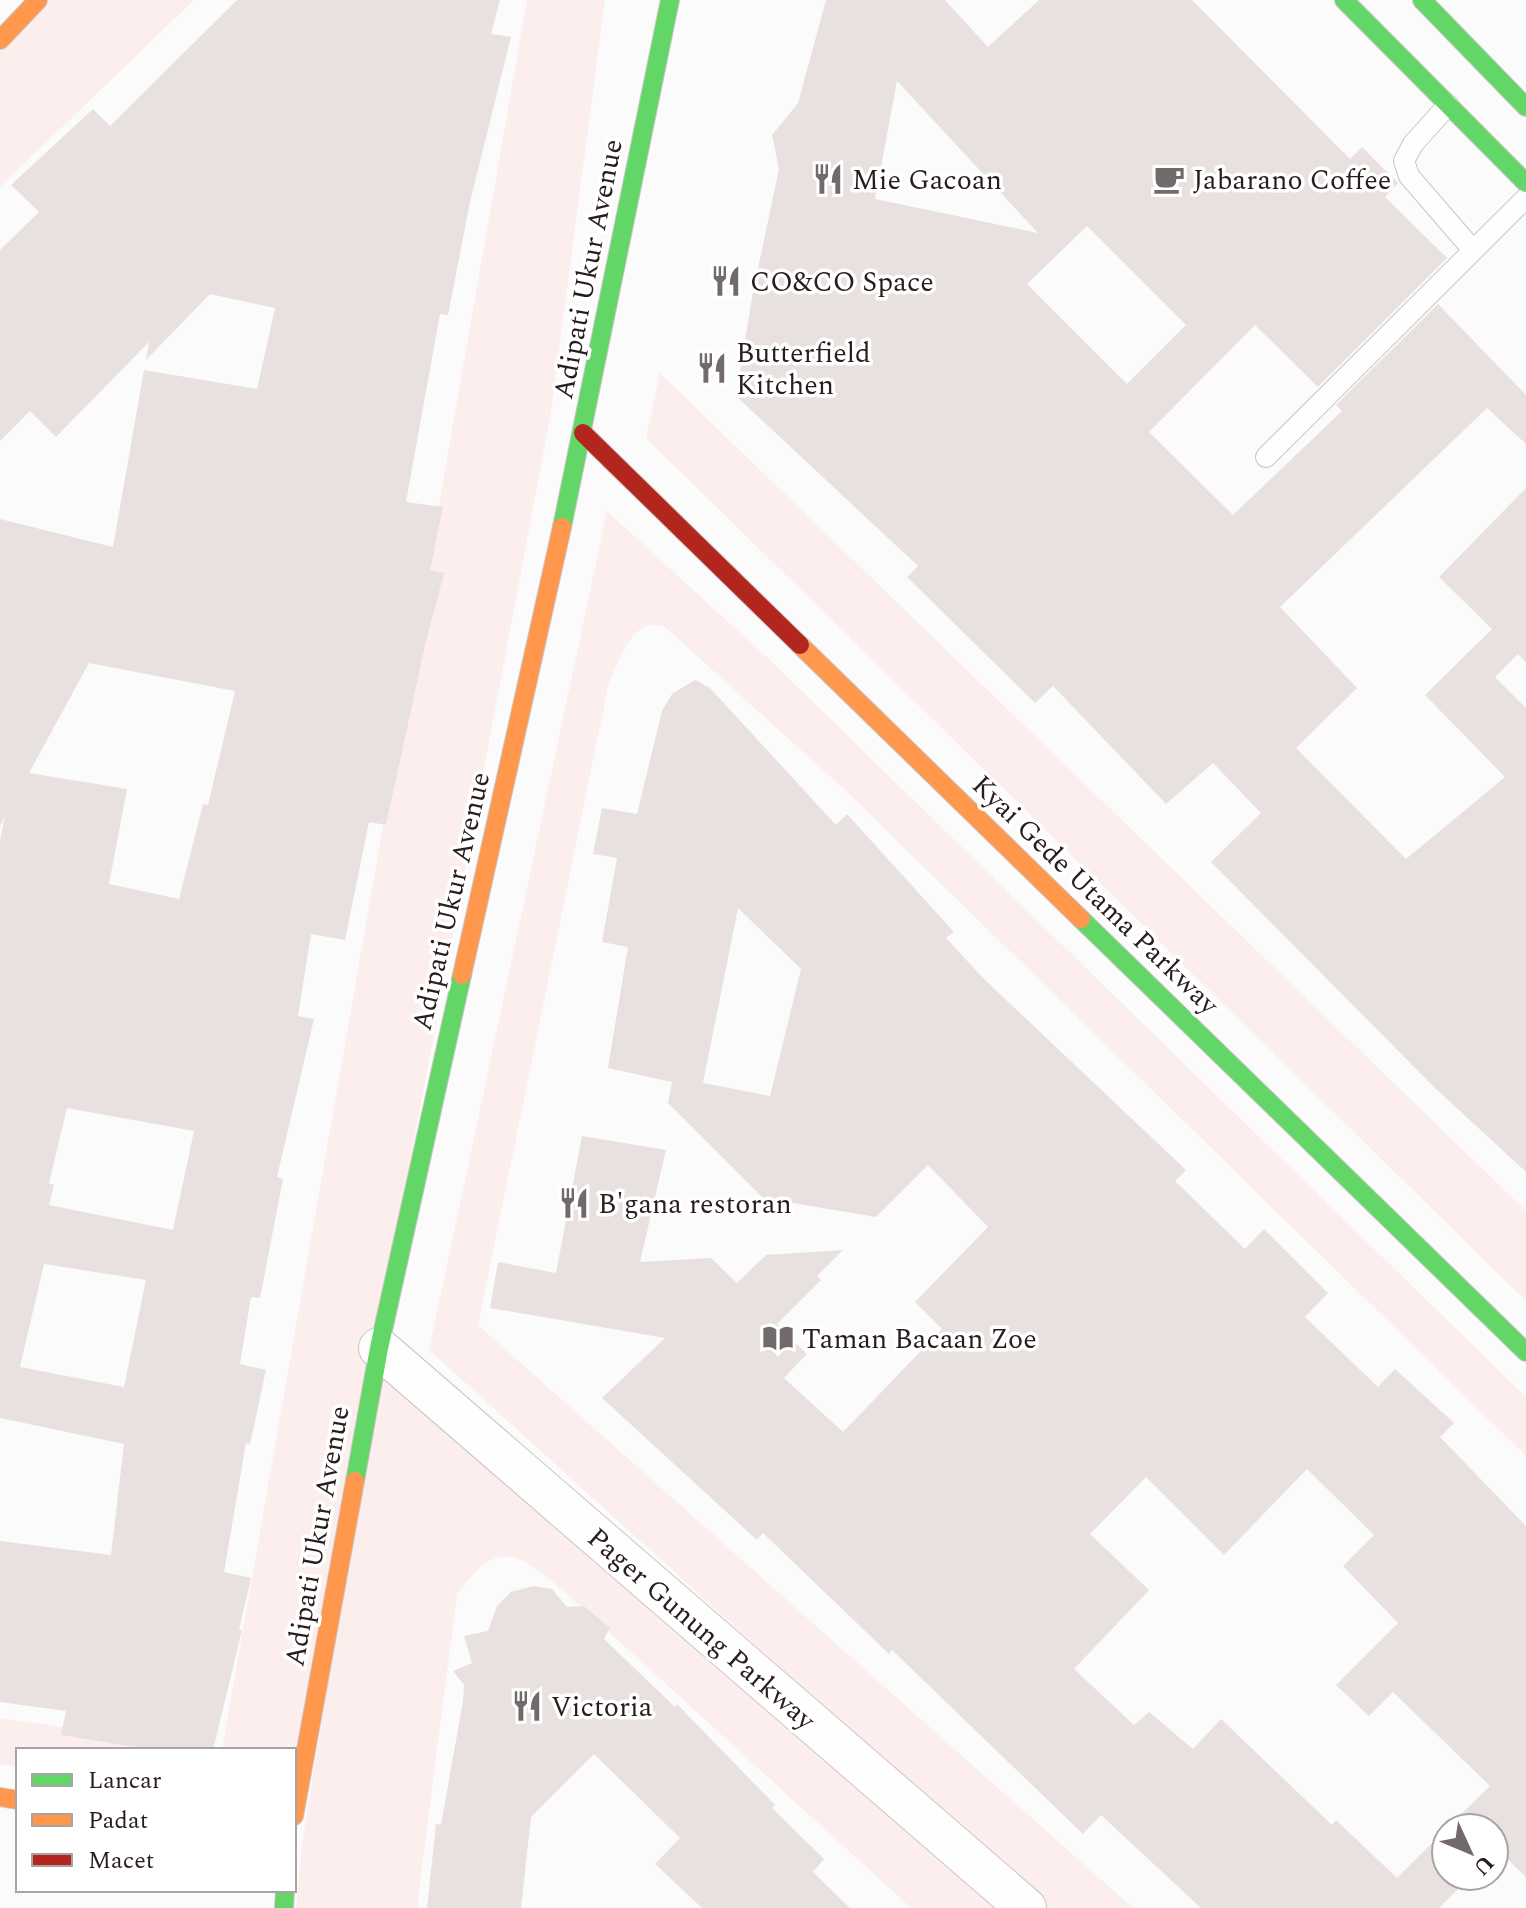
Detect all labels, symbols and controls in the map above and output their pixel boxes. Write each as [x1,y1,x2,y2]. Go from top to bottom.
street label: Adipati Ukur Avenue [542,136,635,403]
place label: Mie Gacoan [852,159,1002,202]
place label: Jabarano Coffee [1193,159,1391,202]
restaurant icon: Mie Gacoan [811,162,845,196]
cafe icon: Jabarano Coffee [1152,162,1186,196]
place label: CO&CO Space [750,261,934,304]
restaurant icon: CO&CO Space [709,264,743,298]
place label: Butterfield Kitchen [736,332,871,407]
restaurant icon: Butterfield Kitchen [695,351,729,385]
street label: Kyai Gede Utama Parkway [961,765,1230,1026]
street label: Adipati Ukur Avenue [401,768,502,1035]
place label: B'gana restoran [598,1183,792,1226]
restaurant icon: B'gana restoran [557,1186,591,1220]
place label: Taman Bacaan Zoe [802,1318,1037,1361]
library icon: Taman Bacaan Zoe [761,1321,795,1355]
street label: Adipati Ukur Avenue [273,1402,362,1670]
street label: Pager Gunung Parkway [577,1517,826,1742]
place label: Victoria [551,1686,653,1729]
restaurant icon: Victoria [510,1689,544,1723]
legend [16,1748,296,1892]
text: Lancar [88,1763,162,1799]
text: Padat [88,1803,148,1839]
north arrow [1430,1812,1510,1892]
text: Macet [88,1843,154,1879]
text: U [1465,1847,1502,1883]

